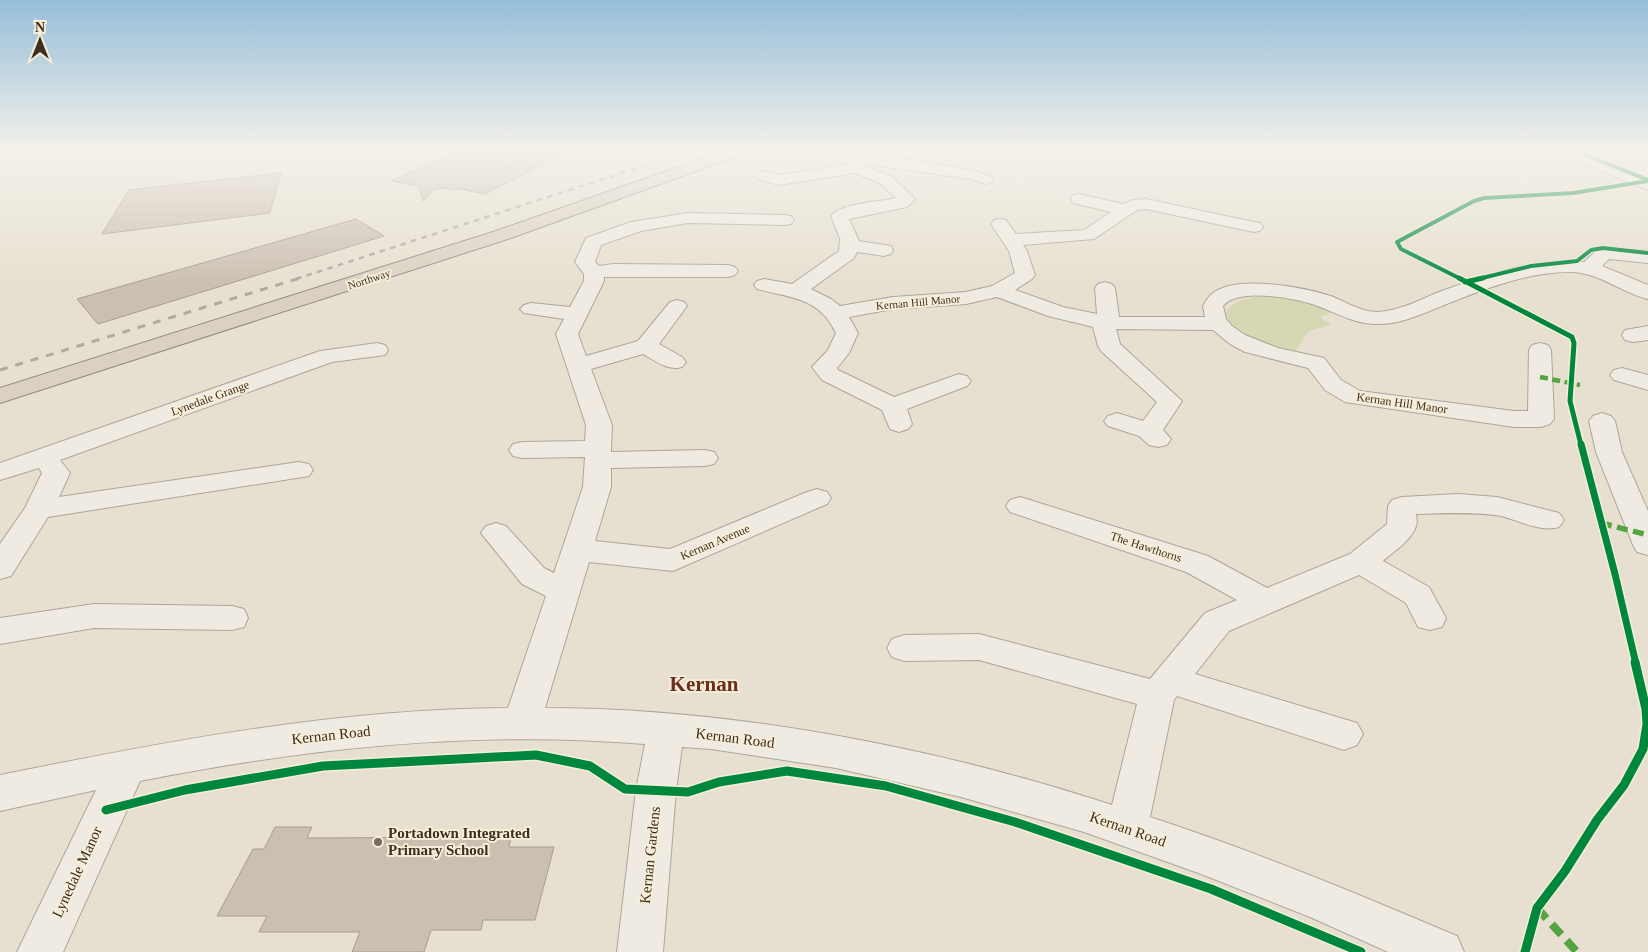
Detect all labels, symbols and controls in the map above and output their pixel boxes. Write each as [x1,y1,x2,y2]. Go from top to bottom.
north arrow [15,15,65,65]
text: N [35,20,45,35]
street label: Northway [346,266,392,292]
street label: Kernan Hill Manor [875,292,961,312]
street label: Lynedale Grange [169,377,251,419]
street label: Kernan Hill Manor [1355,390,1449,416]
street label: Kernan Avenue [678,521,752,563]
street label: The Hawthorns [1108,529,1184,565]
district label: Kernan [670,672,739,696]
street label: Kernan Road [291,723,372,747]
street label: Kernan Road [695,725,776,751]
street label: Kernan Gardens [637,805,663,905]
street label: Kernan Road [1088,808,1169,850]
street label: Lynedale Manor [49,824,105,920]
place label: Portadown Integrated Primary School [388,825,531,858]
marker: Portadown Integrated Primary School [372,836,384,848]

